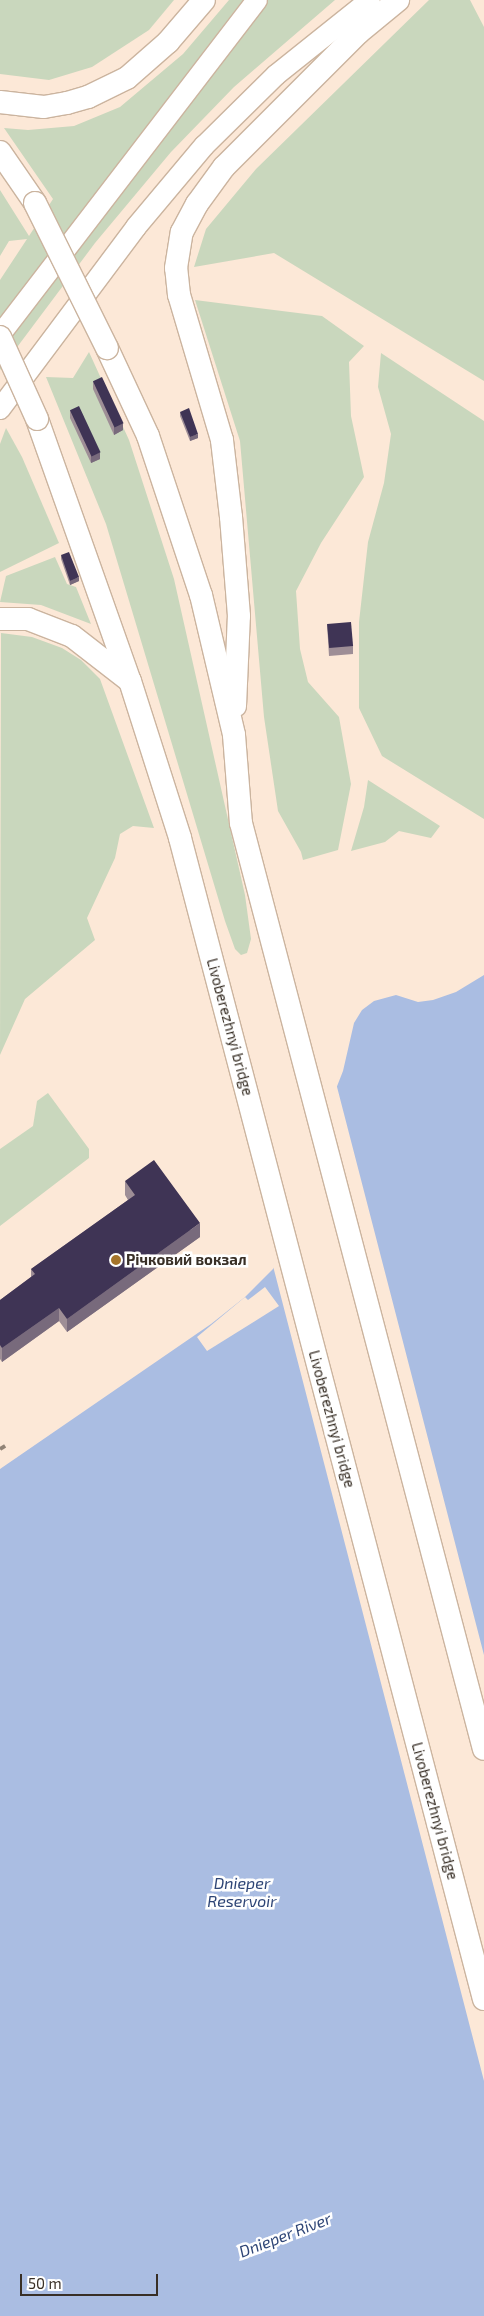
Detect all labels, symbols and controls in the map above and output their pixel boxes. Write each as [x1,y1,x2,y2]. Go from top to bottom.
street label: Livoberezhnyi bridge [203,956,257,1098]
place label: Річковий вокзал [126,1251,247,1269]
marker: Річковий вокзал [110,1254,122,1266]
street label: Livoberezhnyi bridge [305,1348,359,1490]
street label: Livoberezhnyi bridge [408,1740,462,1882]
water label: Dnieper Reservoir [207,1873,277,1911]
water label: Dnieper River [236,2209,334,2261]
scale bar [22,2264,160,2296]
text: 50 m [28,2274,62,2292]

